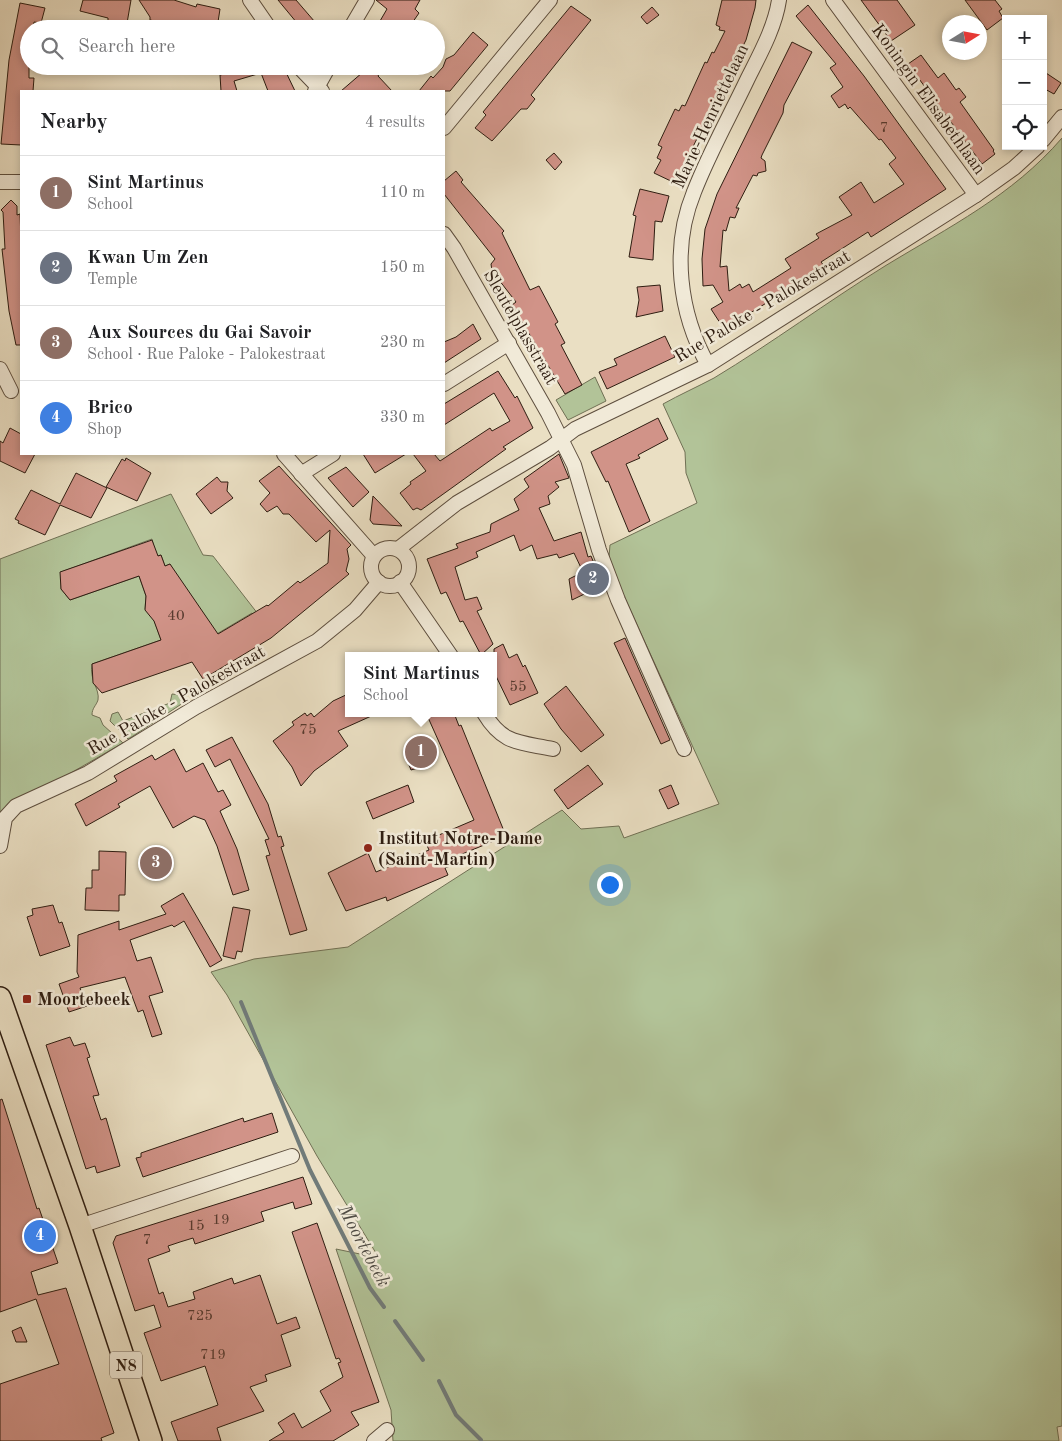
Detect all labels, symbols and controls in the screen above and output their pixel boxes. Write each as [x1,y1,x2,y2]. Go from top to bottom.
north arrow [942,15,987,60]
map controls [1002,15,1047,150]
button: + [1002,15,1047,60]
search box [20,20,445,75]
street label: Koningin Elisabethlaan [868,21,989,178]
icon: search [38,34,66,62]
text: Search here [78,38,175,57]
street label: Marie-Henriettelaan [670,41,752,191]
button: − [1002,60,1047,105]
button: locate [1002,105,1047,150]
text: Nearby [40,112,108,133]
text: 4 results [365,115,425,131]
house number: 7 [880,121,888,136]
text: Sint Martinus [87,174,204,193]
text: 1 [51,185,61,201]
text: 110 m [380,185,425,201]
text: School [87,197,133,213]
street label: Rue Paloke - Palokestraat [671,247,854,367]
text: Kwan Um Zen [87,249,209,268]
text: 2 [51,260,61,276]
text: 150 m [380,260,425,276]
street label: Sleutelplasstraat [480,267,560,388]
text: Temple [87,272,137,288]
text: Aux Sources du Gai Savoir [87,324,312,343]
text: 3 [51,335,61,351]
text: 230 m [380,335,425,351]
text: School · Rue Paloke - Palokestraat [87,347,326,363]
text: Brico [87,399,133,418]
text: 4 [51,410,61,426]
text: 330 m [380,410,425,426]
text: Shop [87,422,122,438]
pin: 2 [577,560,609,598]
house number: 40 [167,609,185,624]
street label: Rue Paloke - Palokestraat [85,643,268,759]
popup [345,652,497,717]
text: Sint Martinus [363,665,479,684]
house number: 55 [509,680,527,695]
text: School [363,688,408,704]
house number: 75 [299,723,317,738]
pin: 1 [405,733,437,771]
place label: Institut Notre-Dame (Saint-Martin) [378,830,542,869]
marker: Institut Notre-Dame (Saint-Martin) [362,842,374,854]
pin: 3 [140,844,172,882]
your location [597,872,623,898]
place label: Moortebeek [37,991,131,1009]
marker: Moortebeek [21,993,33,1005]
water label: Moortebeek [333,1201,392,1291]
house number: 19 [212,1213,230,1228]
pin: 4 [24,1217,56,1255]
house number: 15 [187,1219,205,1234]
house number: 7 [143,1233,151,1248]
house number: 725 [187,1309,213,1324]
house number: 719 [200,1348,226,1363]
road number: N8 [110,1352,142,1378]

